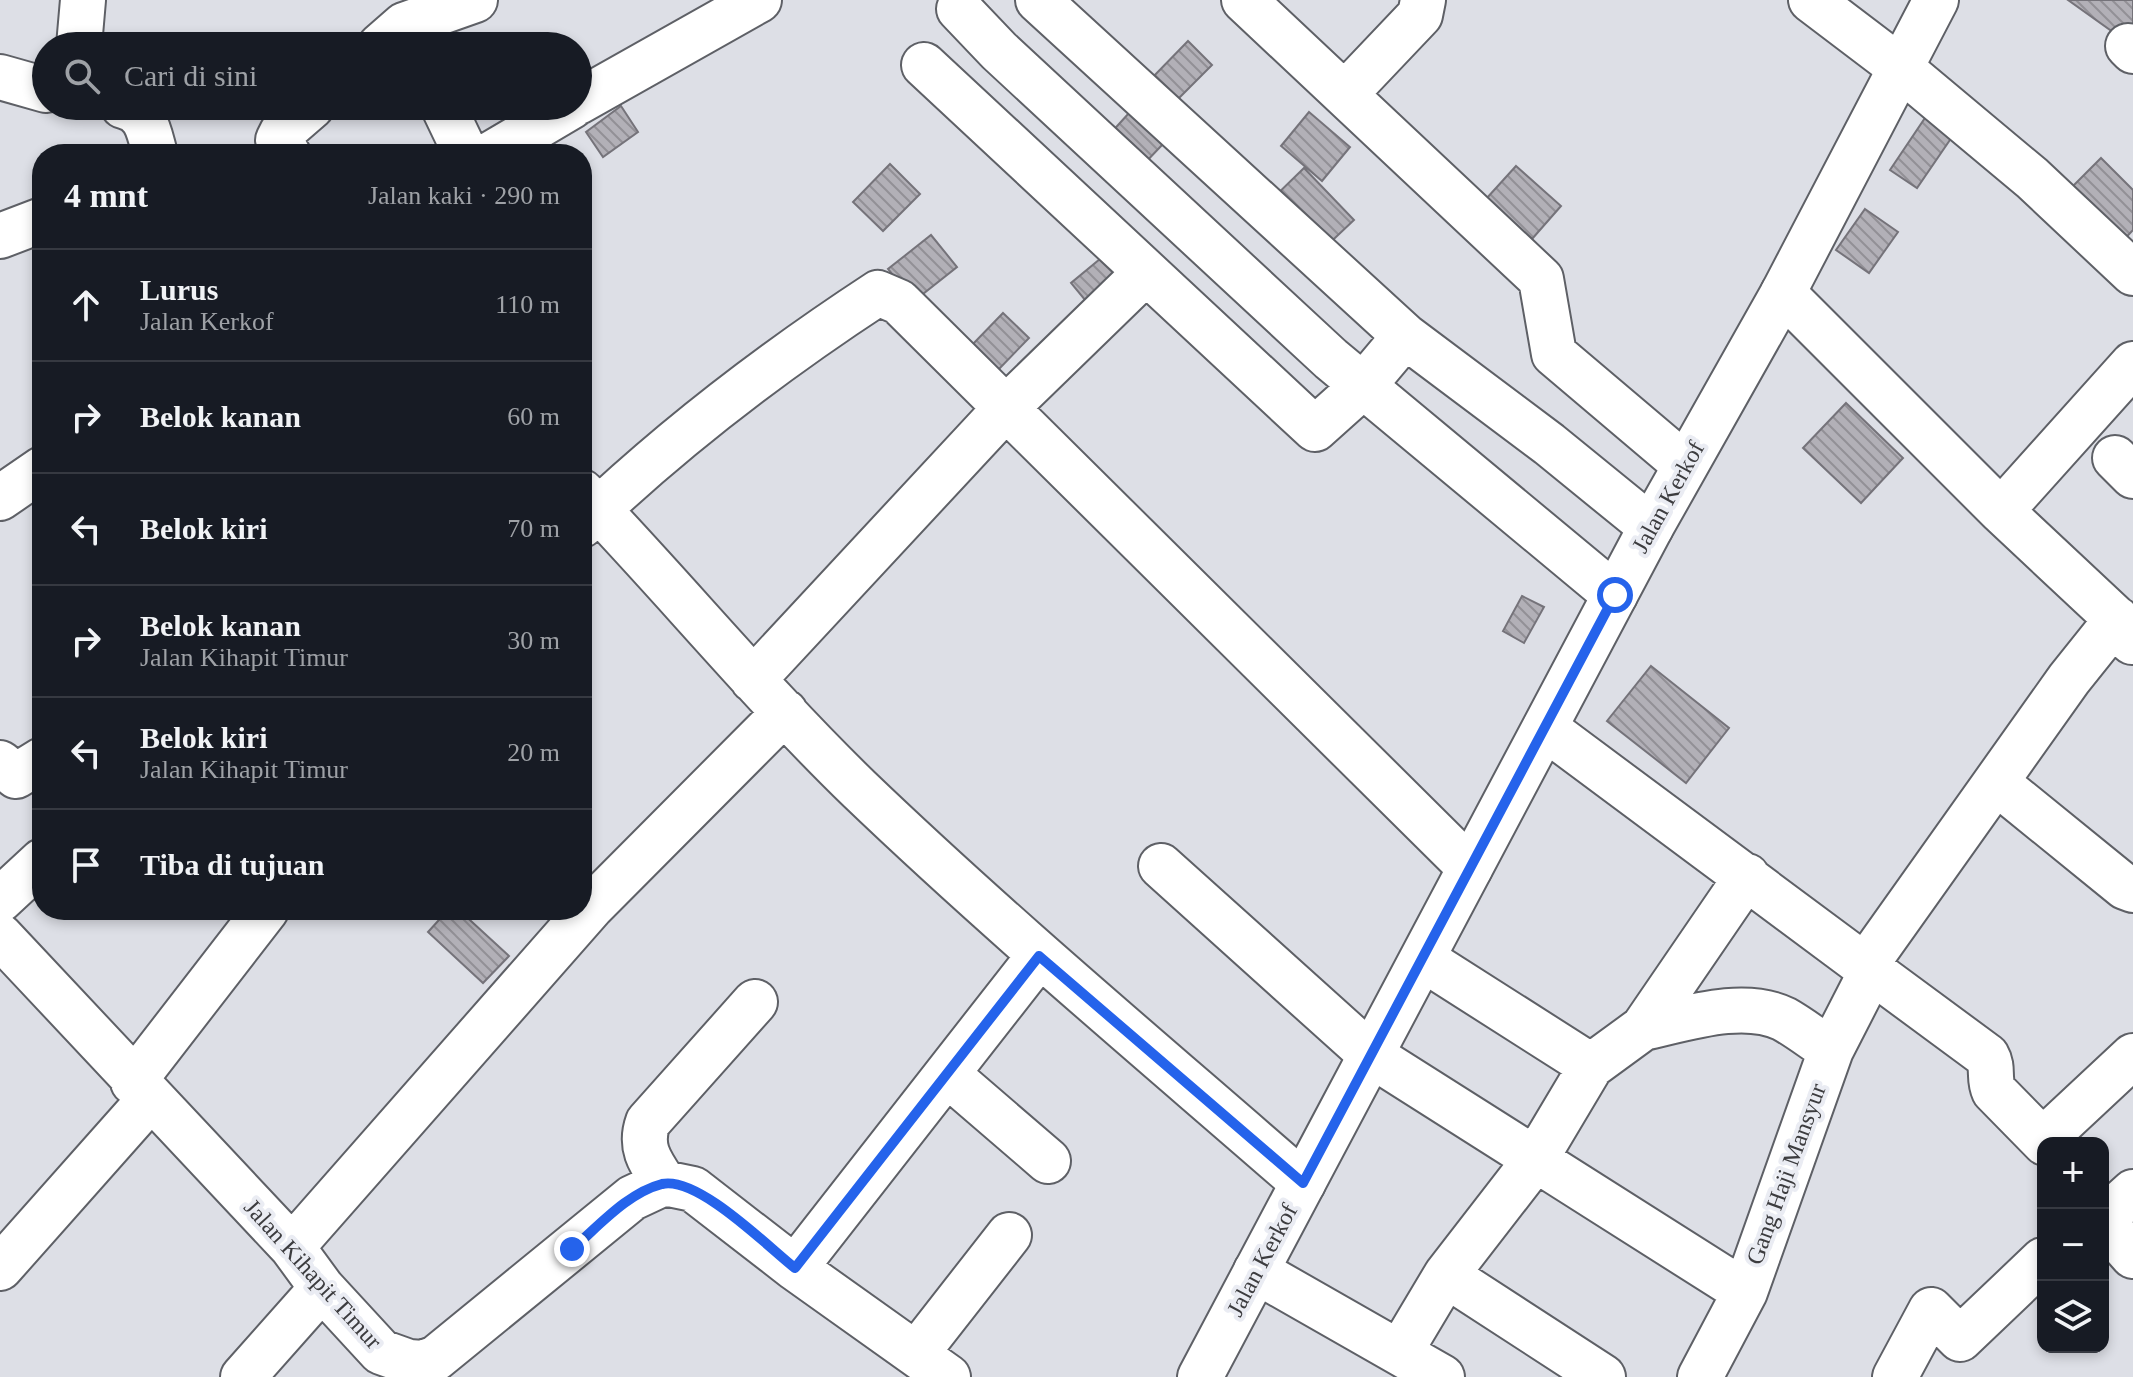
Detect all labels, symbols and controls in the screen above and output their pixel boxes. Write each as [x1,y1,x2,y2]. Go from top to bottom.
search box [32,32,592,120]
icon: search [60,54,104,98]
text: Cari di sini [124,59,257,92]
text: 4 mnt [64,177,148,214]
text: Jalan kaki · 290 m [368,181,560,210]
text: Lurus [140,273,218,306]
icon: ahead [64,283,108,327]
text: 110 m [495,290,560,319]
text: Jalan Kerkof [140,307,274,336]
icon: right [64,395,108,439]
text: Belok kanan [140,400,301,433]
text: 60 m [507,402,560,431]
street label: Jalan Kerkof [1627,437,1709,557]
icon: left [64,507,108,551]
text: Belok kiri [140,512,268,545]
text: 70 m [507,514,560,543]
route start [1597,577,1633,613]
text: Belok kanan [140,609,301,642]
icon: right [64,619,108,663]
text: 30 m [507,626,560,655]
text: Jalan Kihapit Timur [140,643,348,672]
text: Belok kiri [140,721,268,754]
icon: left [64,731,108,775]
text: 20 m [507,738,560,767]
text: Jalan Kihapit Timur [140,755,348,784]
icon: arrive [64,843,108,887]
text: Tiba di tujuan [140,848,325,881]
street label: Gang Haji Mansyur [1741,1080,1831,1268]
map controls [2037,1137,2109,1353]
button: + [2037,1137,2109,1209]
street label: Jalan Kihapit Timur [239,1194,387,1354]
street label: Jalan Kerkof [1222,1199,1302,1321]
button: − [2037,1209,2109,1281]
route end [554,1231,590,1267]
button: layers [2037,1281,2109,1353]

